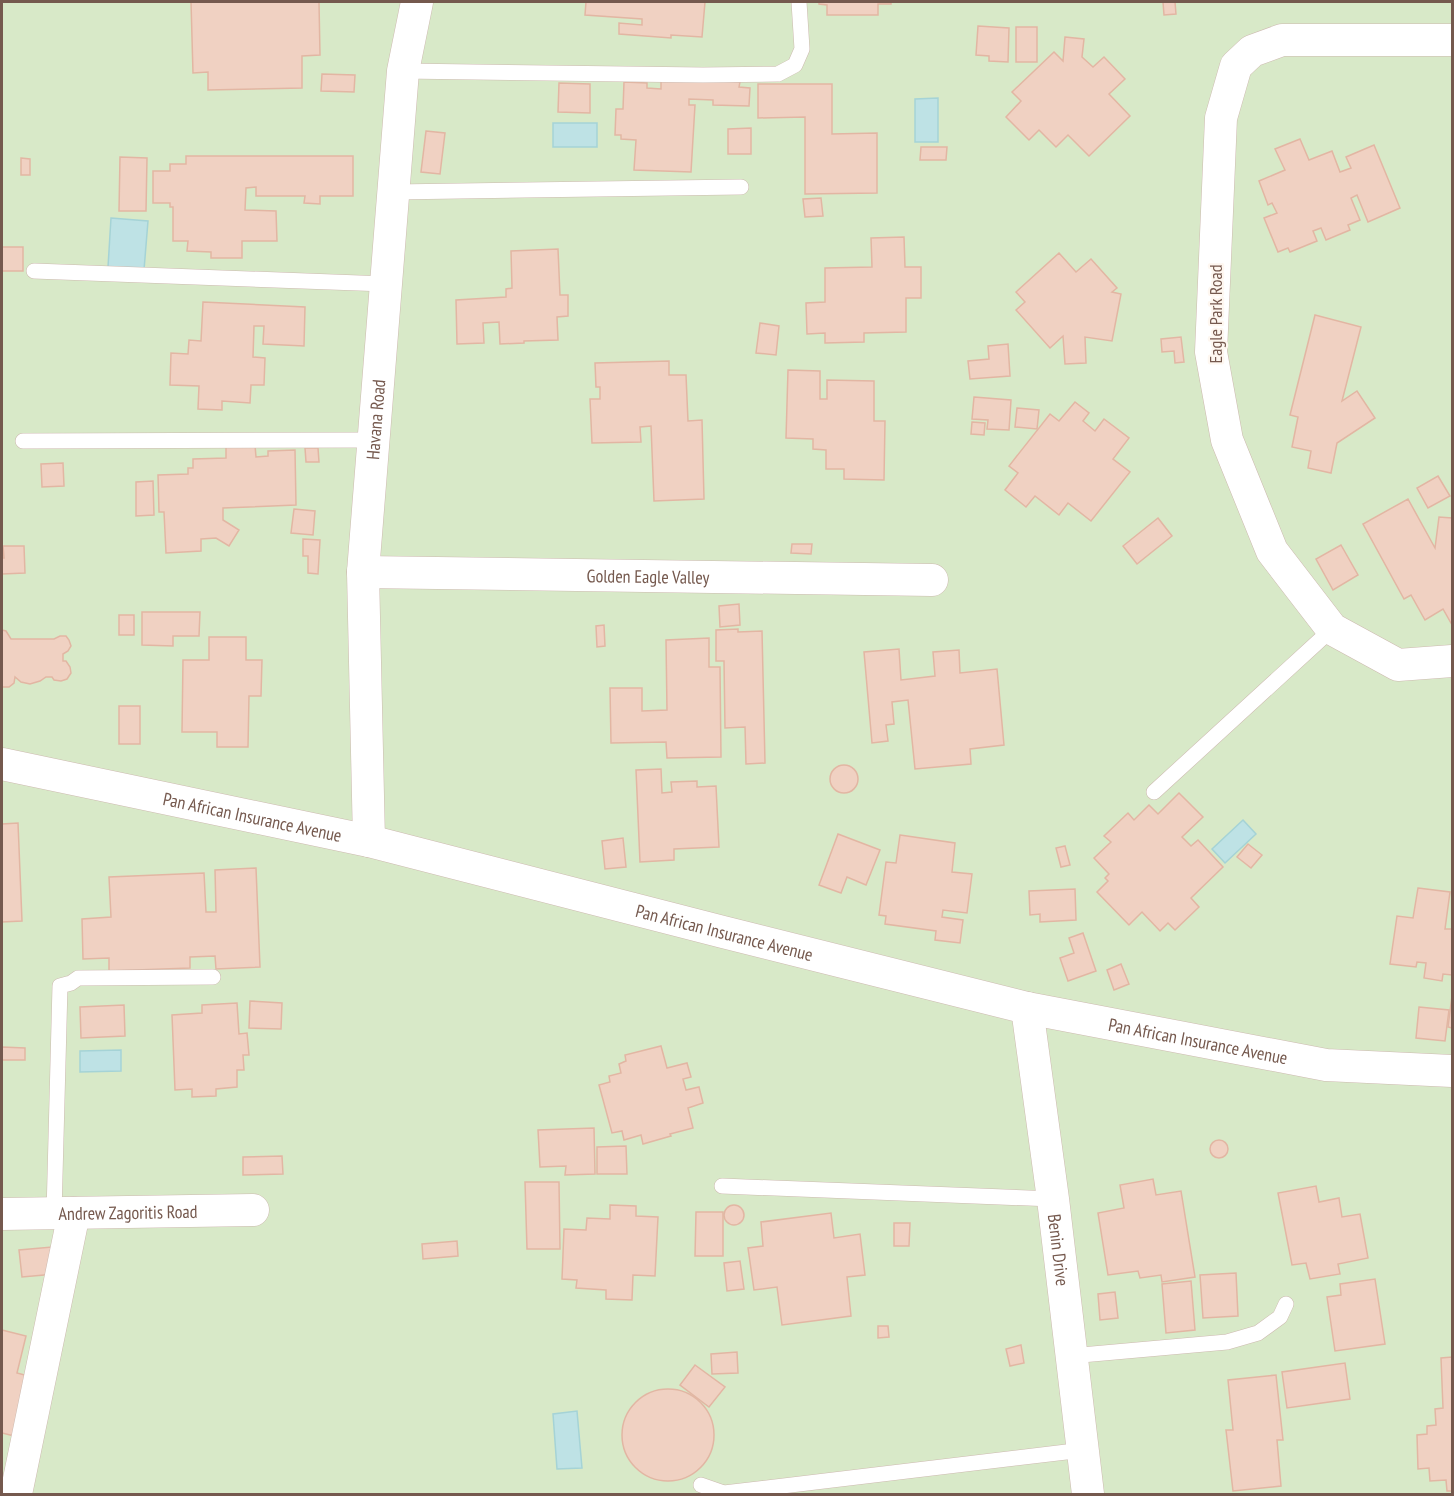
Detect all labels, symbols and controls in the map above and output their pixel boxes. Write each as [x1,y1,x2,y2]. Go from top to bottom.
street label: Eagle Park Road [1204,265,1227,363]
street label: Havana Road [360,378,390,461]
street label: Golden Eagle Valley [586,564,710,588]
street label: Pan African Insurance Avenue [161,787,344,847]
street label: Pan African Insurance Avenue [633,899,816,966]
street label: Pan African Insurance Avenue [1107,1012,1290,1069]
street label: Andrew Zagoritis Road [58,1199,198,1225]
street label: Benin Drive [1043,1213,1075,1287]

